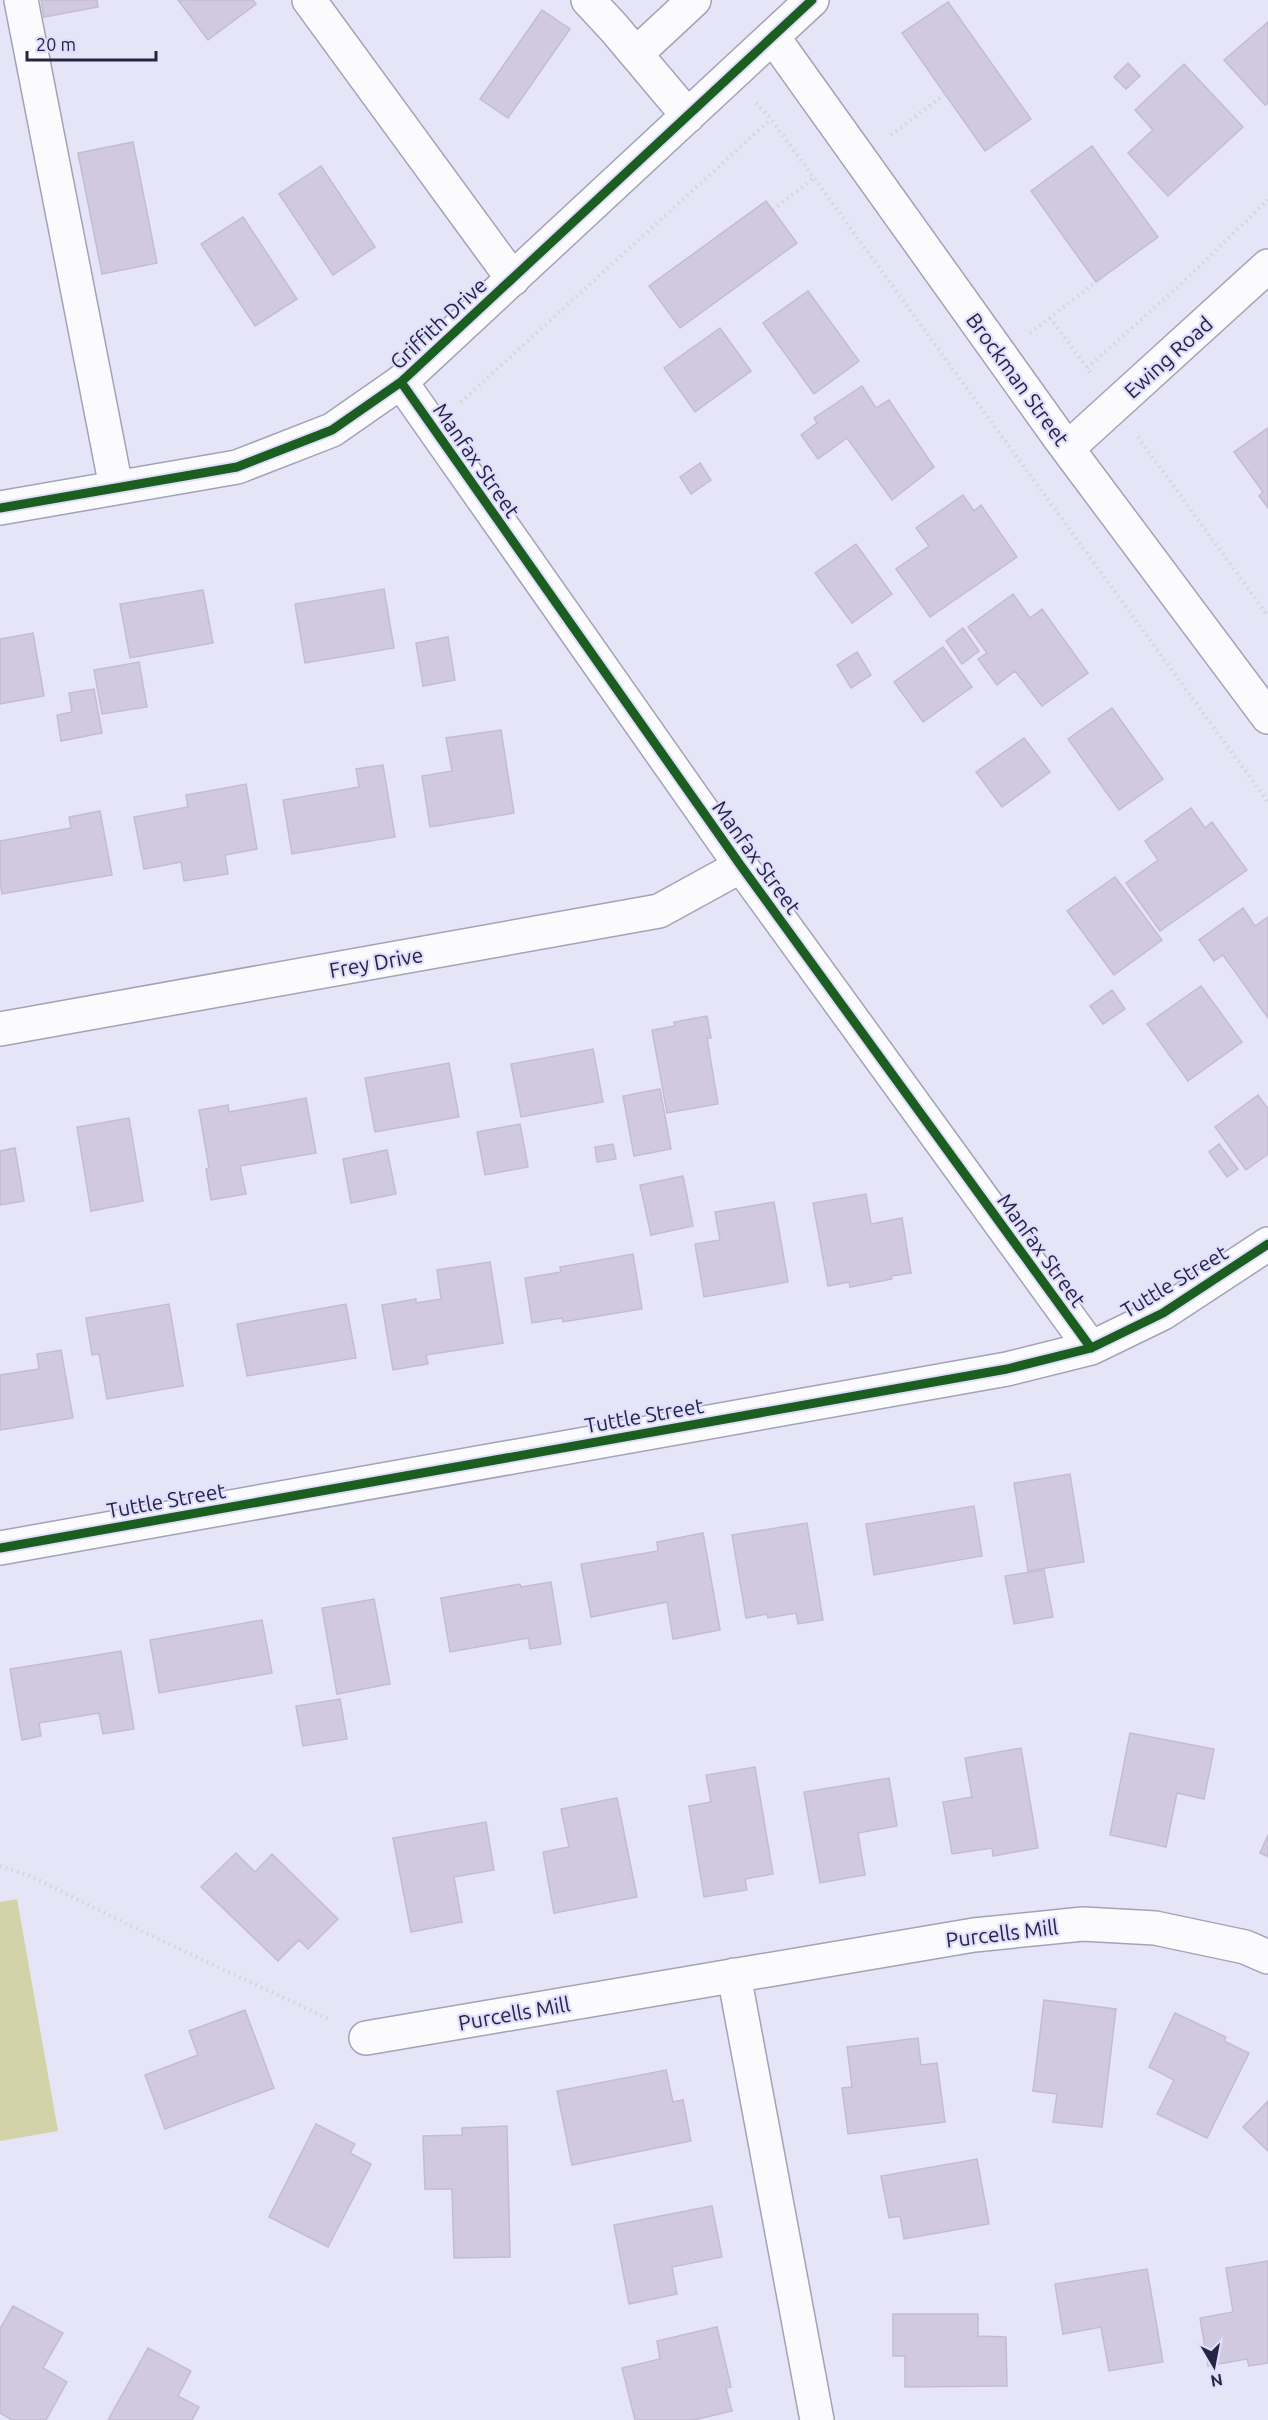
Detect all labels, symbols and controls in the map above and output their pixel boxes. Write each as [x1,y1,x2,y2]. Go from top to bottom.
scale bar [27,24,156,62]
text: 20 m [36,34,76,54]
street label: Griffith Drive [385,272,491,374]
street label: Brockman Street [962,308,1074,450]
street label: Ewing Road [1119,311,1217,403]
street label: Manfax Street [429,398,525,522]
street label: Manfax Street [708,796,806,918]
street label: Frey Drive [327,942,425,982]
street label: Manfax Street [993,1189,1091,1311]
street label: Tuttle Street [1116,1240,1232,1322]
street label: Tuttle Street [583,1393,705,1437]
street label: Tuttle Street [105,1478,227,1522]
street label: Purcells Mill [944,1914,1060,1952]
street label: Purcells Mill [456,1991,572,2035]
north arrow [1184,2336,1244,2396]
text: N [1209,2371,1224,2391]

